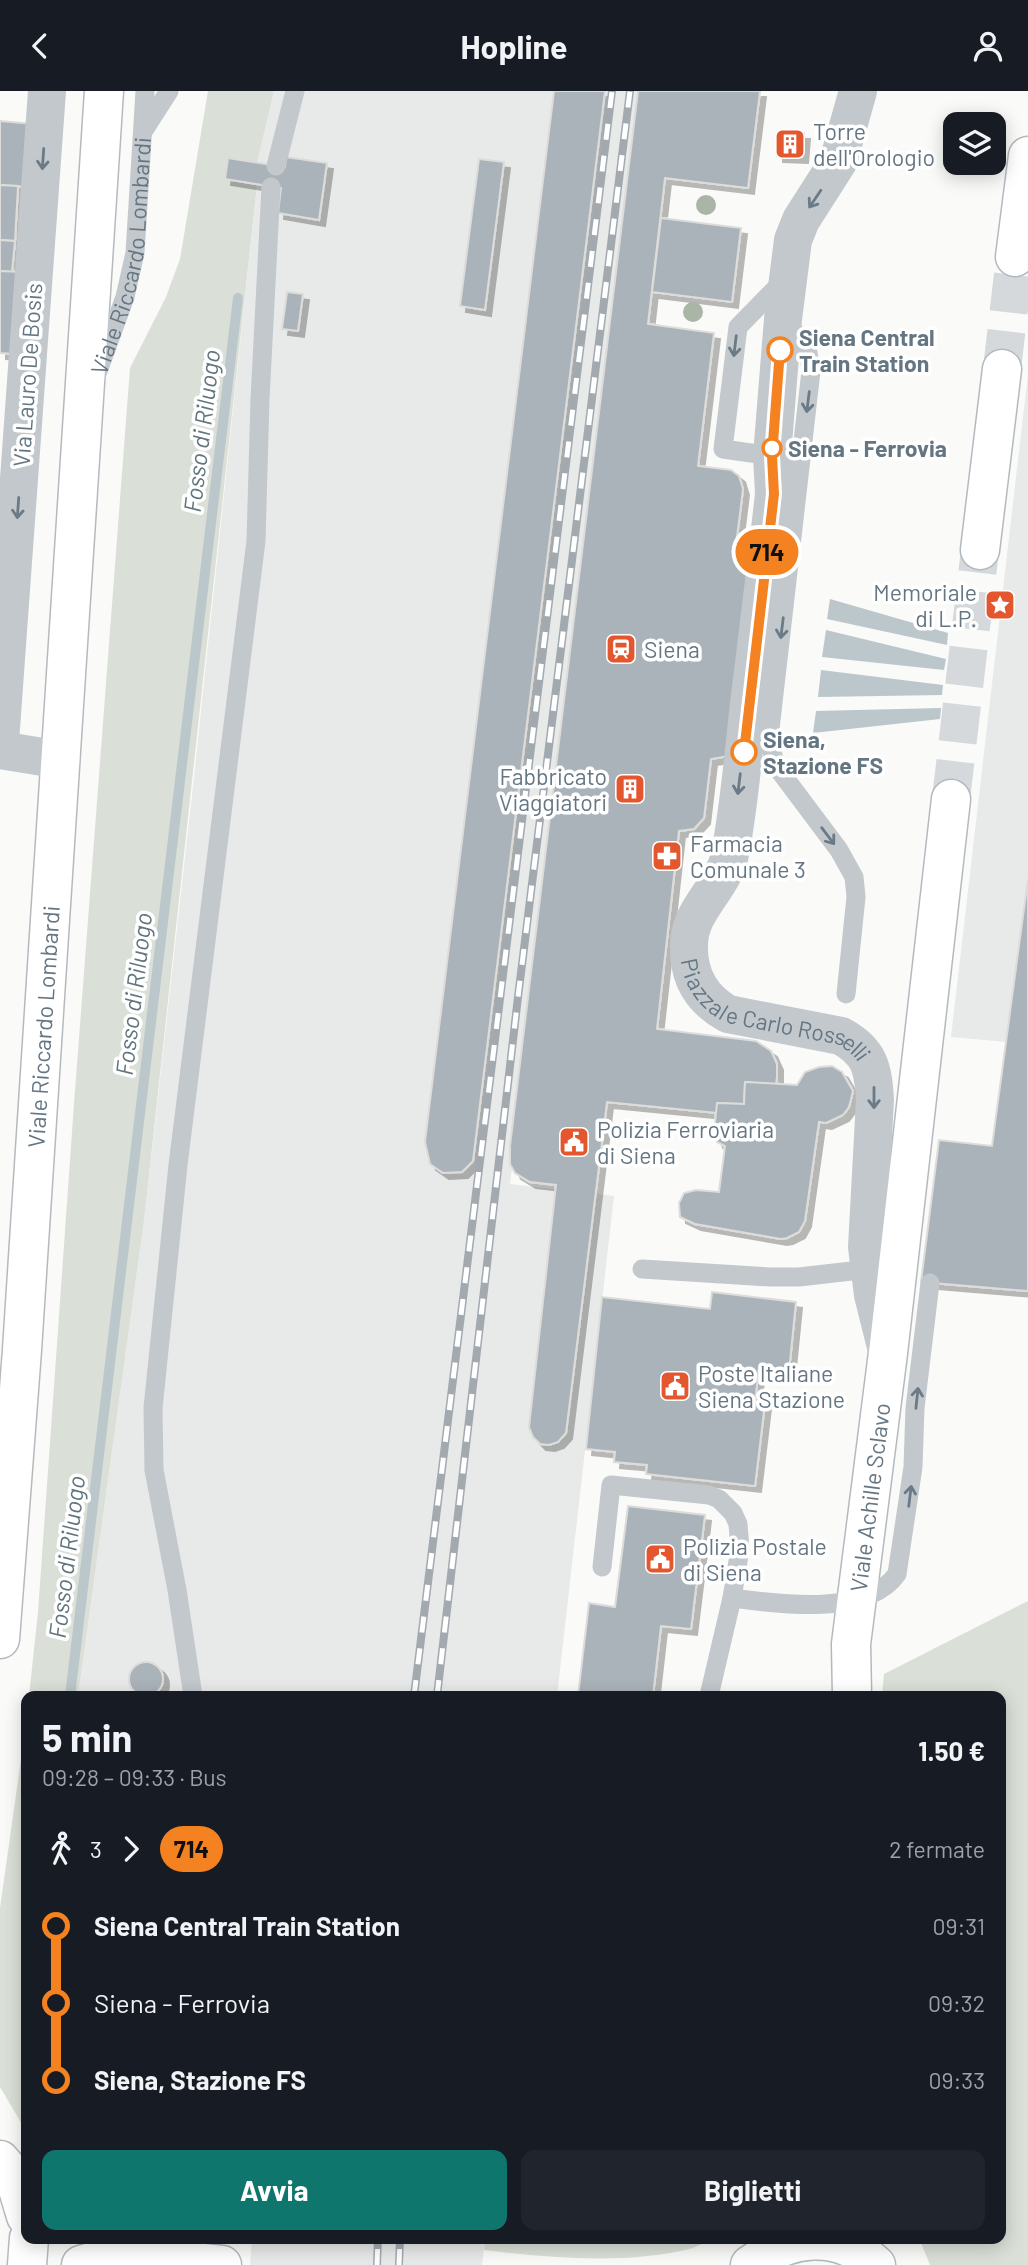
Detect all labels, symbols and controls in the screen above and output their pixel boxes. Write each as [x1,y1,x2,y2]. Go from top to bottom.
icon: back [21,27,59,65]
text: Hopline [461,27,567,65]
icon: person [969,27,1007,65]
map controls [943,112,1006,175]
button: layers [943,112,1006,175]
place label: Torre dell'Orologio [813,117,935,171]
building icon: Torre dell'Orologio [773,127,807,161]
street label: Viale Riccardo Lombardi [84,136,156,378]
one-way arrow [36,147,49,170]
one-way arrow [808,189,822,208]
street label: Via Lauro De Bosis [7,282,47,468]
place label: Siena Central Train Station [799,323,935,377]
one-way arrow [729,334,742,357]
marker: Siena Central Train Station [767,337,793,363]
water label: Fosso di Riluogo [177,348,225,514]
one-way arrow [802,390,815,412]
place label: Siena - Ferrovia [788,434,947,462]
marker: Siena - Ferrovia [762,438,782,458]
one-way arrow [11,496,24,519]
line badge: 714 [727,529,807,575]
text: 714 [749,537,785,566]
place label: Memoriale di L.P. [873,578,977,632]
place icon: Memoriale di L.P. [983,588,1017,622]
one-way arrow [776,616,789,638]
station icon: Siena [604,632,638,666]
place label: Siena [644,635,700,663]
place label: Siena, Stazione FS [763,725,883,779]
marker: Siena, Stazione FS [731,739,757,765]
place label: Fabbricato Viaggiatori [499,762,607,816]
building icon: Fabbricato Viaggiatori [613,772,647,806]
one-way arrow [733,772,746,795]
one-way arrow [821,826,836,845]
place label: Farmacia Comunale 3 [690,829,806,883]
pharmacy icon: Farmacia Comunale 3 [650,839,684,873]
street label: Viale Riccardo Lombardi [21,905,65,1148]
water label: Fosso di Riluogo [109,911,157,1077]
street label: Piazzale Carlo Rosselli [675,956,878,1066]
one-way arrow [867,1086,881,1109]
place label: Polizia Ferroviaria di Siena [597,1115,774,1169]
public building icon: Polizia Ferroviaria di Siena [557,1125,591,1159]
place label: Poste Italiane Siena Stazione [698,1359,845,1413]
public building icon: Poste Italiane Siena Stazione [658,1369,692,1403]
one-way arrow [910,1388,923,1410]
street label: Viale Achille Sclavo [844,1401,896,1593]
water label: Fosso di Riluogo [42,1474,90,1640]
one-way arrow [903,1485,916,1508]
place label: Polizia Postale di Siena [683,1532,827,1586]
public building icon: Polizia Postale di Siena [643,1542,677,1576]
text: 5 min [42,1714,132,1760]
text: 1.50 € [918,1735,985,1766]
text: 09:28 – 09:33 · Bus [42,1763,227,1791]
icon: walk [42,1830,80,1868]
icon: forward [112,1830,150,1868]
text: 714 [174,1834,209,1863]
text: 3 [90,1835,102,1863]
text: 2 fermate [889,1835,985,1863]
text: Siena Central Train Station [94,1910,400,1941]
text: 09:31 [932,1912,985,1940]
text: Siena - Ferrovia [94,1987,270,2018]
text: 09:32 [928,1989,985,2017]
text: Siena, Stazione FS [94,2064,306,2095]
text: 09:33 [929,2066,985,2094]
button: Avvia [42,2150,507,2230]
button: Biglietti [521,2150,985,2230]

